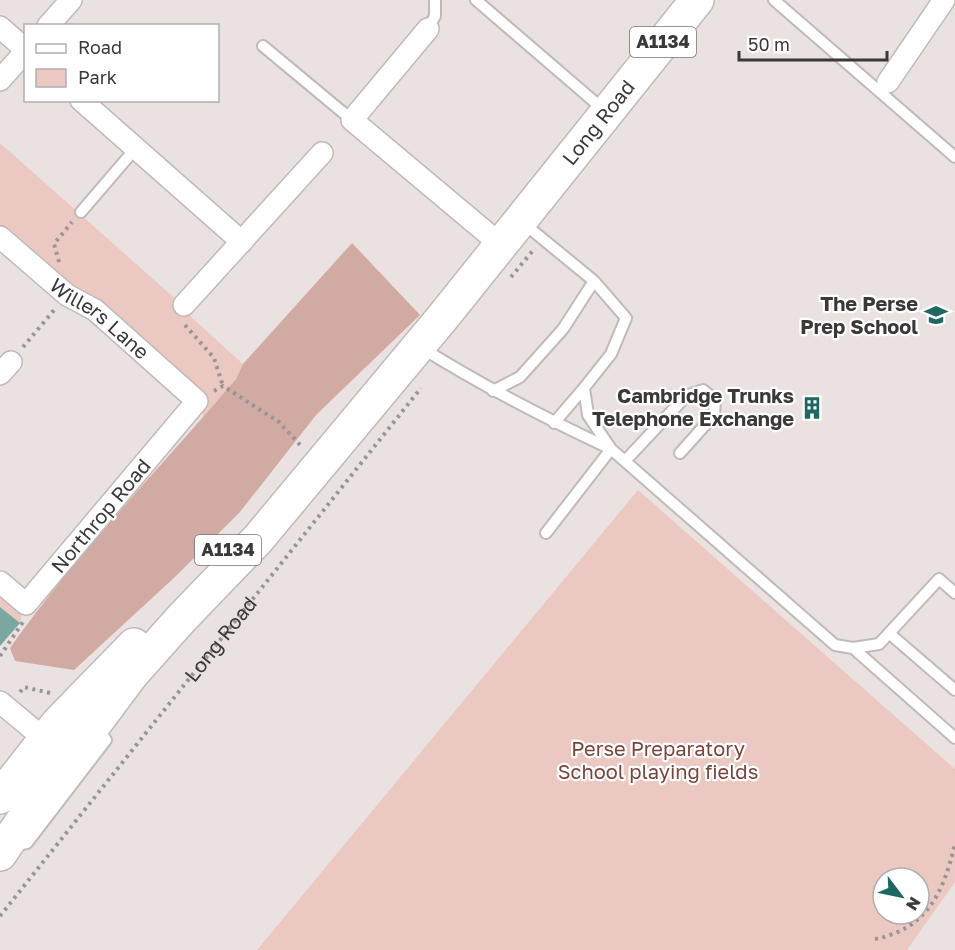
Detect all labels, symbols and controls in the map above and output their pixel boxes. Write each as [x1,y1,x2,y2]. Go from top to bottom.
legend [24,24,219,102]
scale bar [739,24,888,62]
road number: A1134 [630,27,696,57]
text: 50 m [748,33,790,55]
text: Road [78,36,122,58]
text: Park [78,66,117,88]
street label: Long Road [557,75,639,169]
street label: Willers Lane [45,273,155,364]
place label: The Perse Prep School [800,291,918,338]
school or university icon: The Perse Prep School [923,302,949,328]
place label: Cambridge Trunks Telephone Exchange [592,383,794,430]
building icon: Cambridge Trunks Telephone Exchange [799,395,825,421]
street label: Northrop Road [46,453,155,577]
road number: A1134 [195,535,261,565]
street label: Long Road [179,591,261,686]
park label: Perse Preparatory School playing fields [558,736,758,783]
north arrow [871,866,931,926]
text: N [902,893,925,914]

